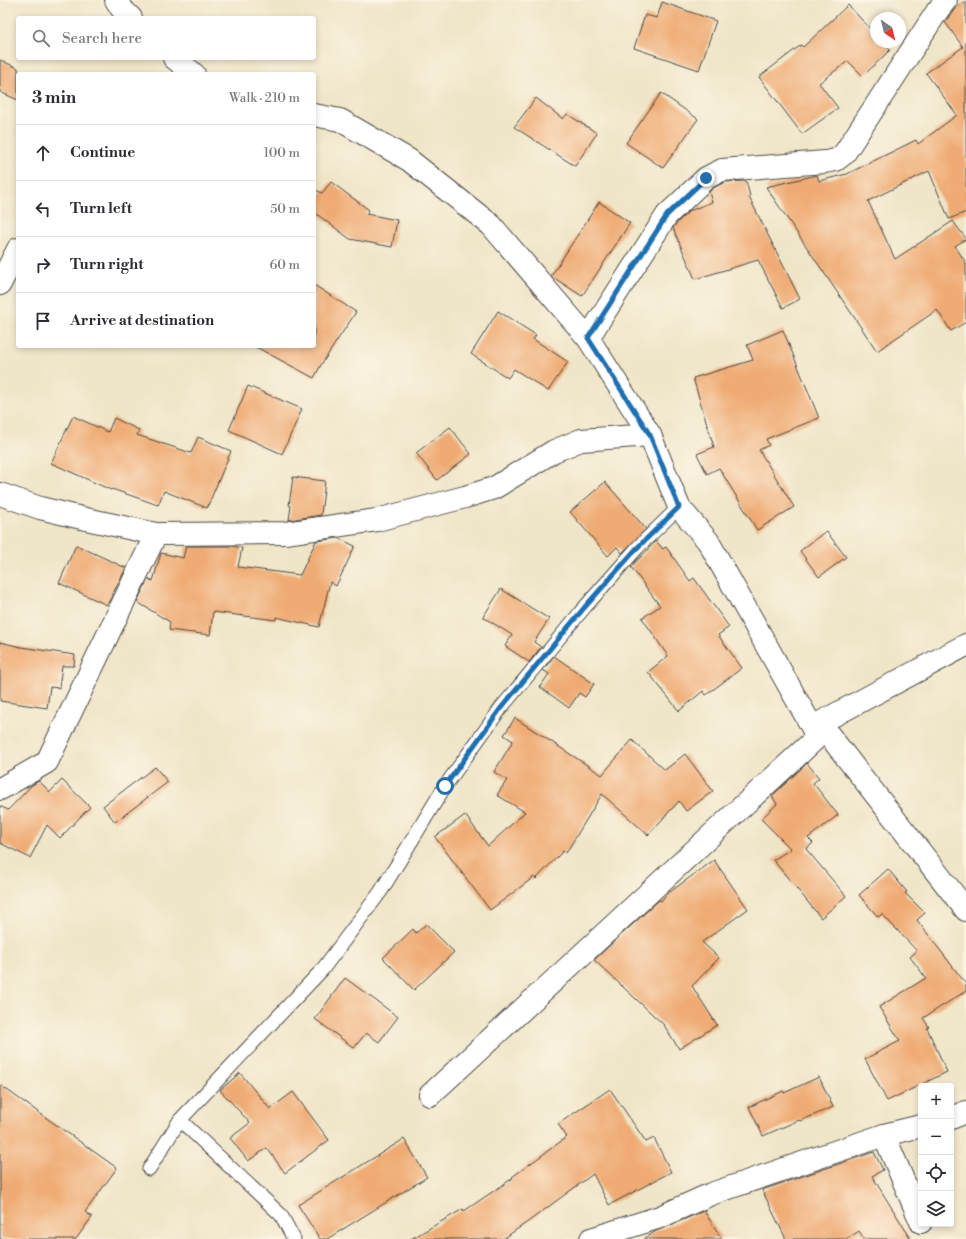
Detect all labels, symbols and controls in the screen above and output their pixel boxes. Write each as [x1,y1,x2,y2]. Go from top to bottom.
north arrow [870,12,906,48]
search box [16,16,316,60]
icon: search [30,27,52,49]
text: Search here [62,29,142,48]
text: 3 min [32,87,76,109]
text: Walk · 210 m [229,90,300,106]
icon: ahead [32,142,54,164]
text: Continue [70,143,135,162]
text: 100 m [264,145,300,161]
route end [697,169,715,187]
icon: left [32,198,54,220]
text: Turn left [70,199,132,218]
text: 50 m [270,201,300,217]
icon: right [32,254,54,276]
text: Turn right [70,255,144,274]
text: 60 m [269,257,300,273]
icon: arrive [32,310,54,332]
text: Arrive at destination [70,311,214,330]
route start [436,777,454,795]
map controls [918,1083,954,1227]
button: + [918,1083,954,1119]
button: − [918,1119,954,1155]
button: locate [918,1155,954,1191]
button: layers [918,1191,954,1227]

